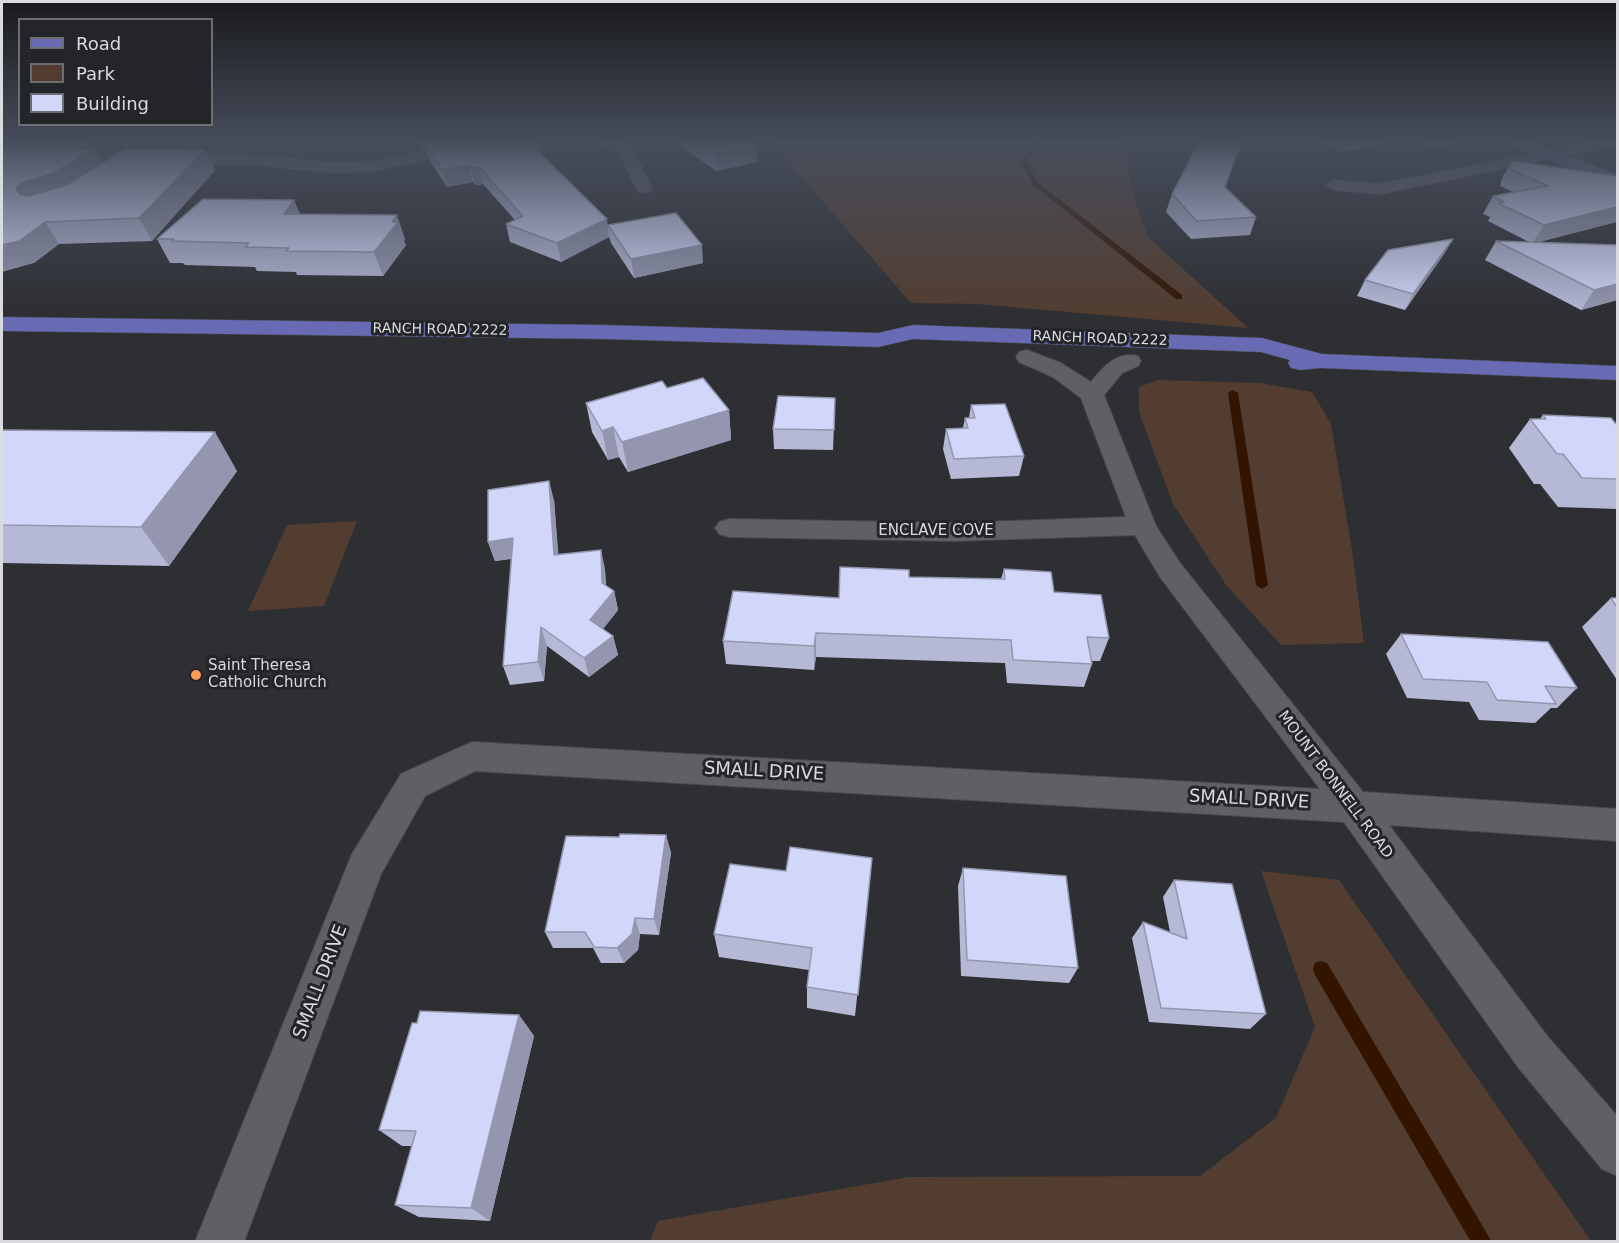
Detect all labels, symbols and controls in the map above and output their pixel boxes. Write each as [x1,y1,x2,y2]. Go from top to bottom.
legend [18,18,213,126]
text: Road [76,33,121,54]
text: Park [76,63,115,84]
text: Building [76,93,149,114]
street label: RANCH ROAD 2222 [372,320,508,340]
street label: RANCH ROAD 2222 [1032,328,1168,350]
street label: ENCLAVE COVE [878,522,994,540]
place label: Saint Theresa Catholic Church [208,657,327,692]
marker: Saint Theresa Catholic Church [189,668,203,682]
street label: MOUNT BONNELL ROAD [1274,708,1396,862]
street label: SMALL DRIVE [703,758,825,786]
street label: SMALL DRIVE [1188,786,1310,814]
street label: SMALL DRIVE [289,922,353,1042]

